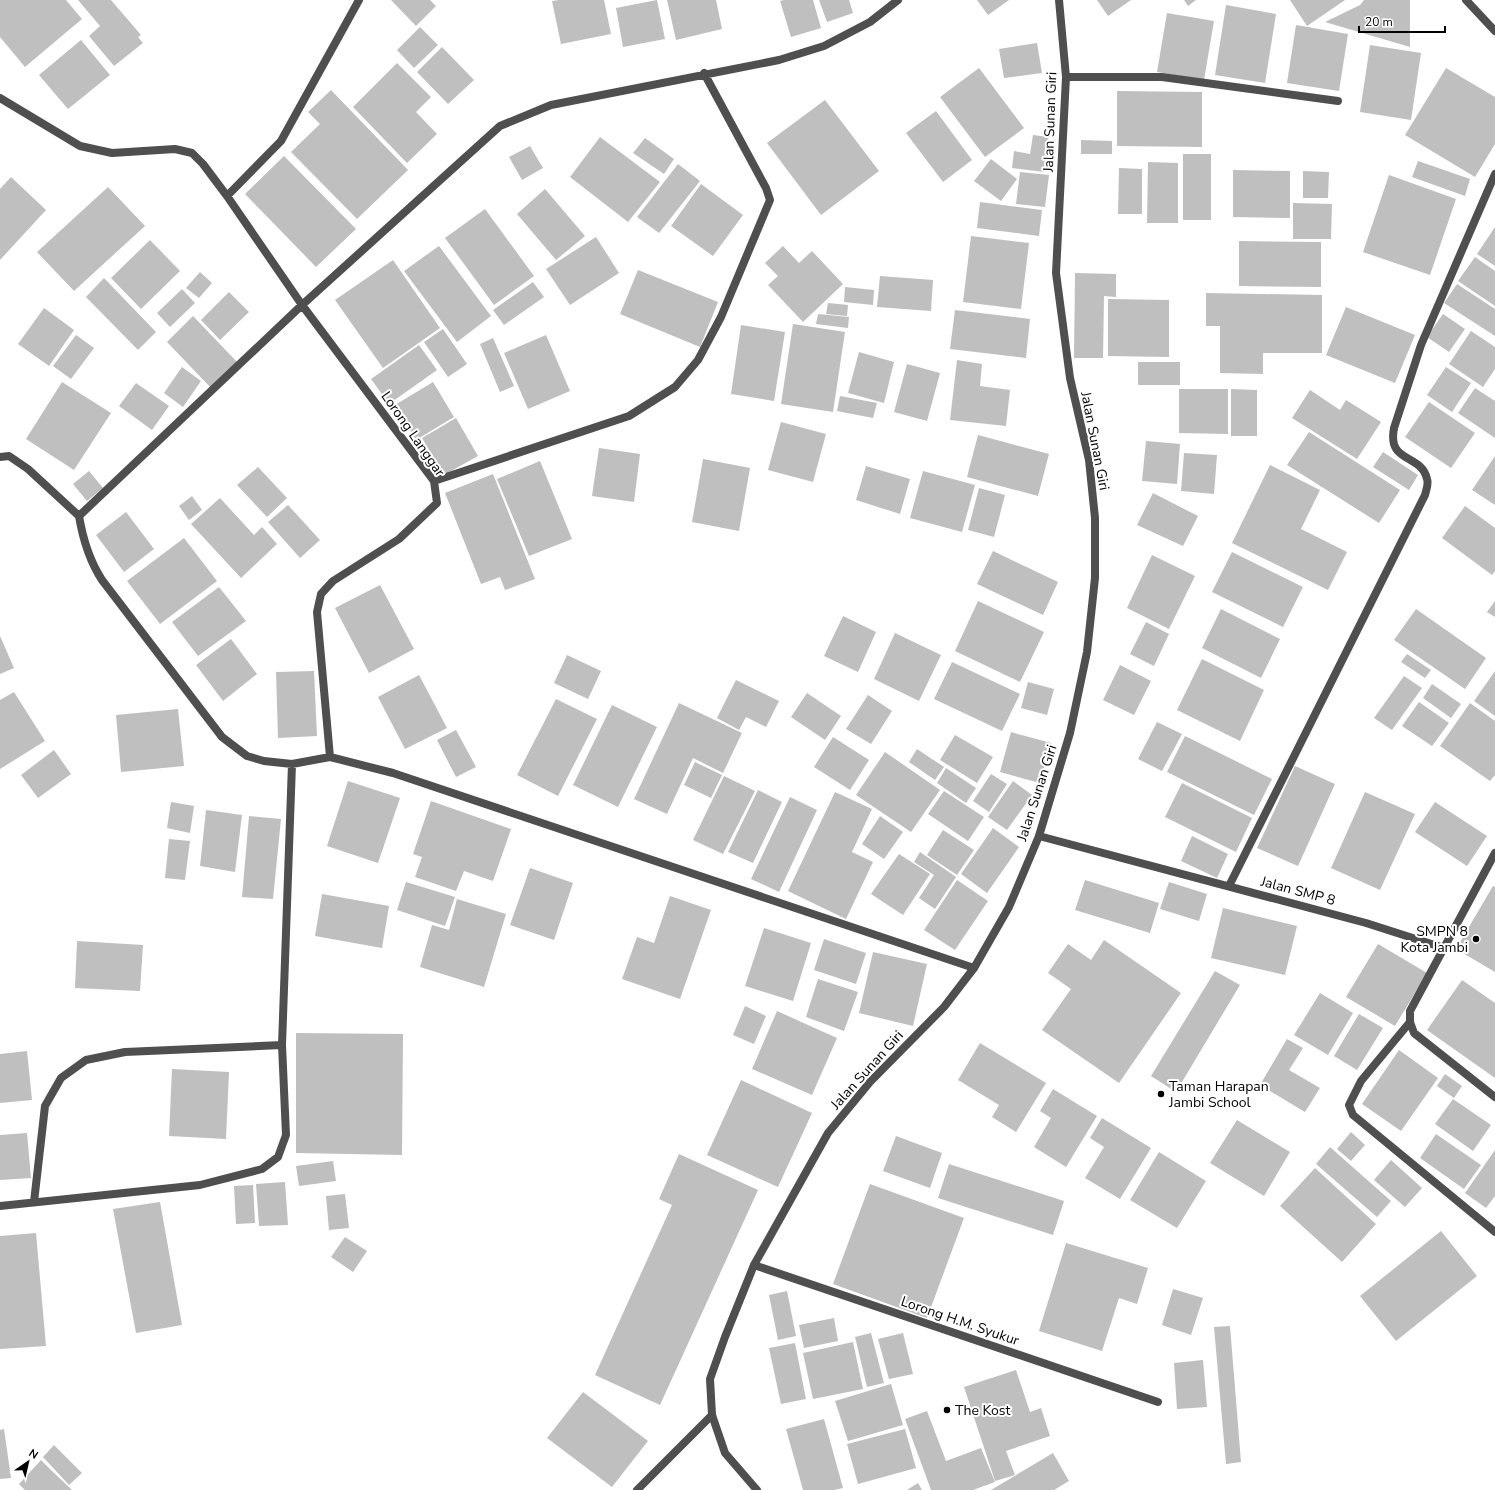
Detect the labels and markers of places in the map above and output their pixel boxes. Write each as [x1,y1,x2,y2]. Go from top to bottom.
place label: SMPN 8 Kota Jambi [1400,922,1468,957]
marker: SMPN 8 Kota Jambi [1471,934,1481,944]
place label: Taman Harapan Jambi School [1168,1077,1269,1112]
marker: Taman Harapan Jambi School [1156,1089,1166,1099]
place label: The Kost [955,1401,1010,1420]
marker: The Kost [942,1405,952,1415]

